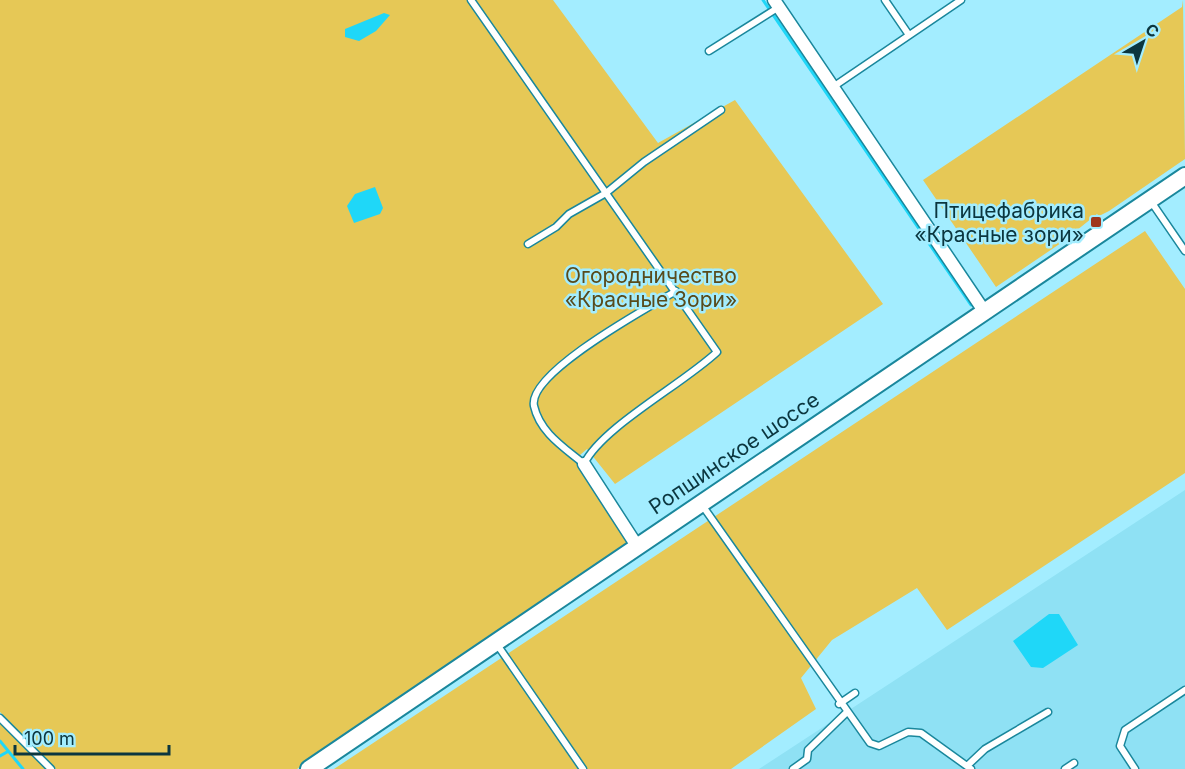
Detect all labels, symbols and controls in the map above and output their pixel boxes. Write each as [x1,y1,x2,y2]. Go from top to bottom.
north arrow [1113,12,1173,72]
text: С [1142,19,1163,42]
place label: Птицефабрика «Красные зори» [914,198,1084,247]
marker: Птицефабрика «Красные зори» [1089,215,1103,229]
park label: Огородничество «Красные Зори» [565,263,737,312]
street label: Ропшинское шоссе [644,387,824,519]
scale bar [15,718,170,756]
text: 100 m [24,728,75,749]

